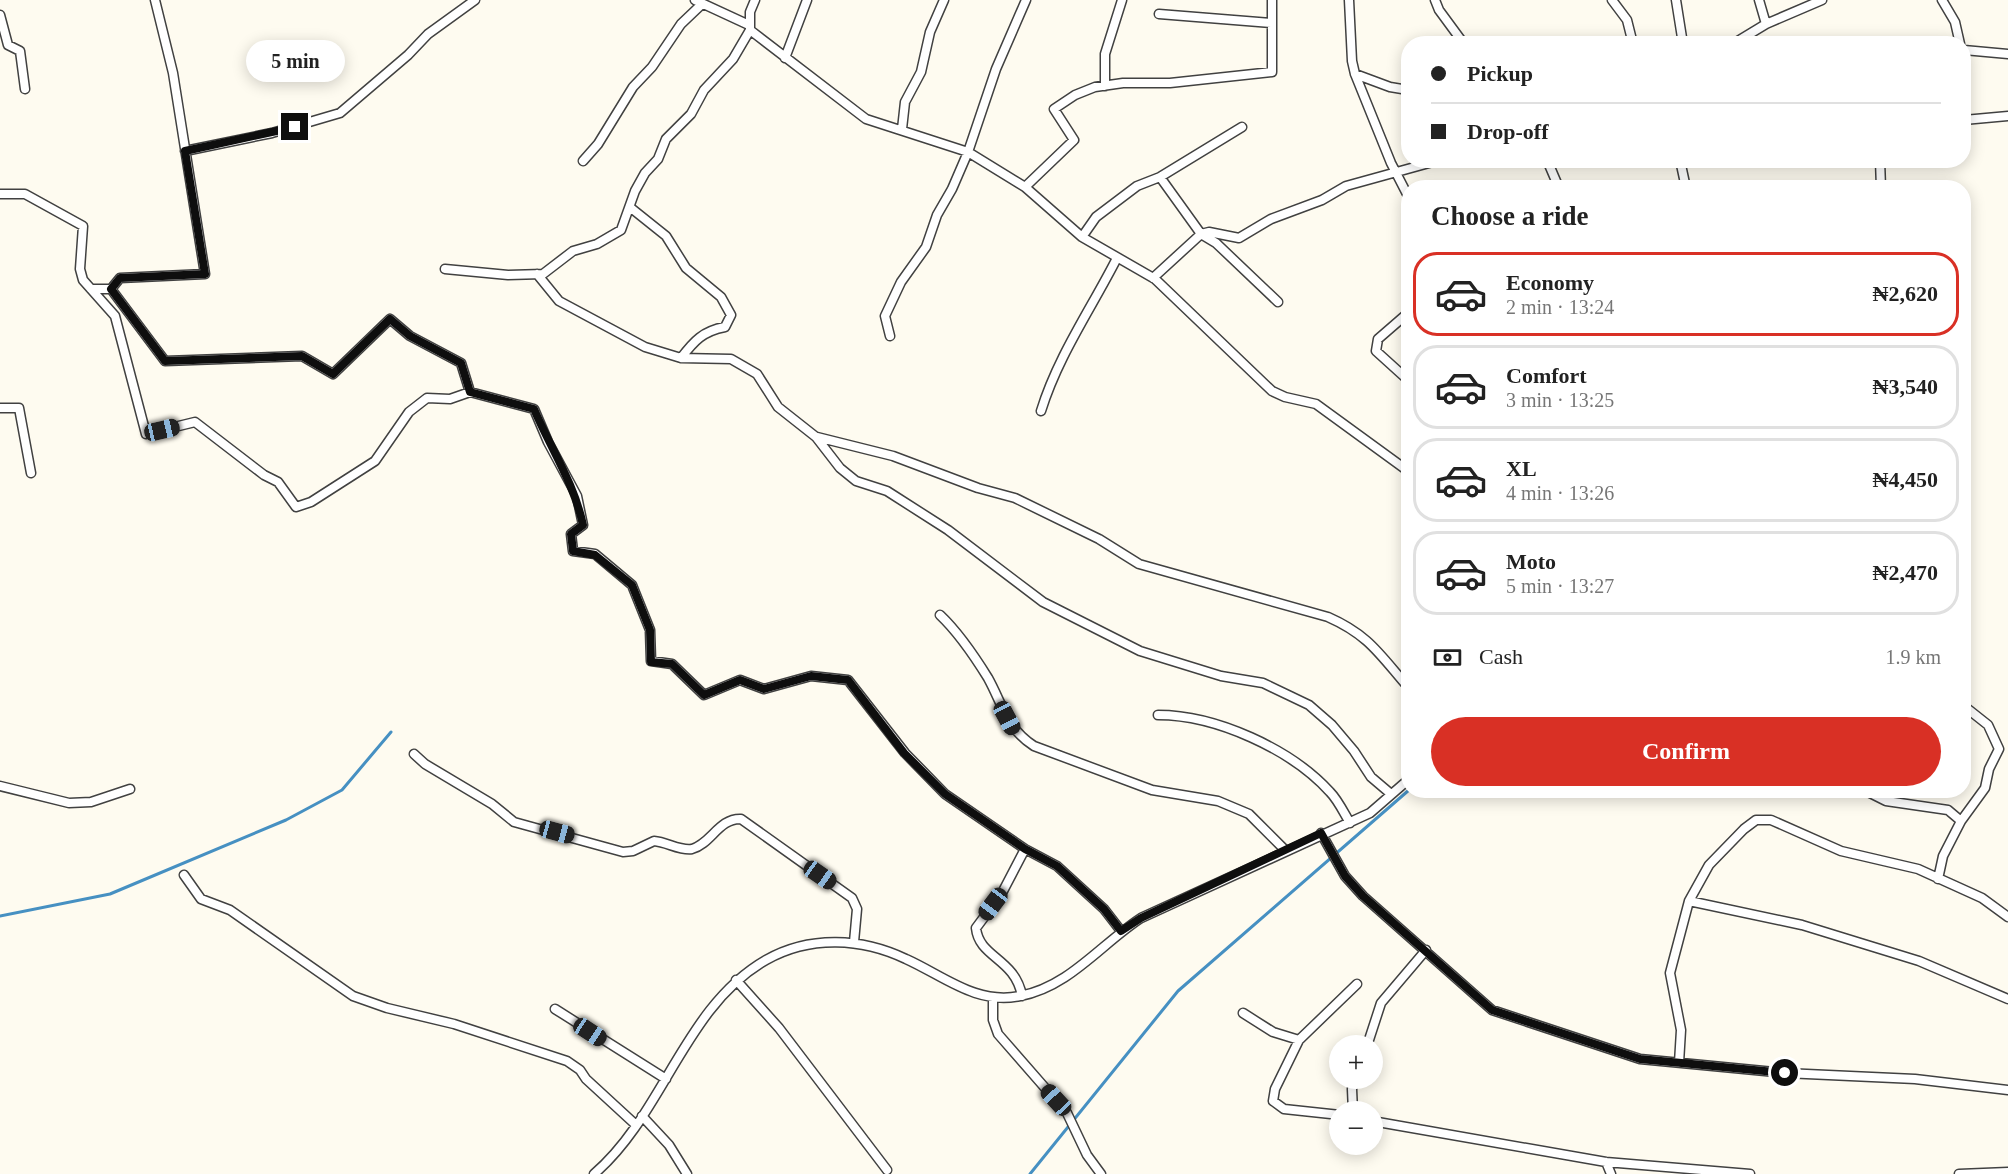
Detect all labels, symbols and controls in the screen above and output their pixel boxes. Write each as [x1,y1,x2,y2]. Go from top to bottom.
callout: 5 min [246,40,344,82]
text: 5 min [271,50,320,72]
text: Pickup [1467,61,1533,86]
route end [281,113,308,140]
text: Drop-off [1467,119,1548,144]
text: Choose a ride [1431,201,1589,231]
icon: car [1434,267,1488,321]
text: Economy [1506,270,1594,295]
text: ₦2,620 [1873,281,1938,306]
text: 2 min · 13:24 [1506,296,1614,318]
icon: car [1434,360,1488,414]
text: Comfort [1506,363,1587,388]
text: ₦3,540 [1873,374,1938,399]
text: 3 min · 13:25 [1506,389,1614,411]
car [142,417,182,443]
icon: car [1434,453,1488,507]
text: XL [1506,456,1537,481]
text: ₦4,450 [1873,467,1938,492]
text: 4 min · 13:26 [1506,482,1614,504]
icon: car [1434,546,1488,600]
text: Moto [1506,549,1556,574]
text: ₦2,470 [1873,560,1938,585]
text: 5 min · 13:27 [1506,575,1614,597]
icon: cash [1431,641,1464,674]
text: Cash [1479,644,1523,669]
text: 1.9 km [1885,646,1941,668]
car [991,698,1023,738]
button: Confirm [1431,717,1941,786]
car [537,819,577,845]
car [800,857,840,893]
car [975,884,1011,924]
car [570,1015,610,1049]
map controls [1329,1035,1383,1155]
button: + [1329,1035,1383,1089]
route start [1771,1059,1798,1086]
car [1037,1081,1075,1119]
button: − [1329,1101,1383,1155]

